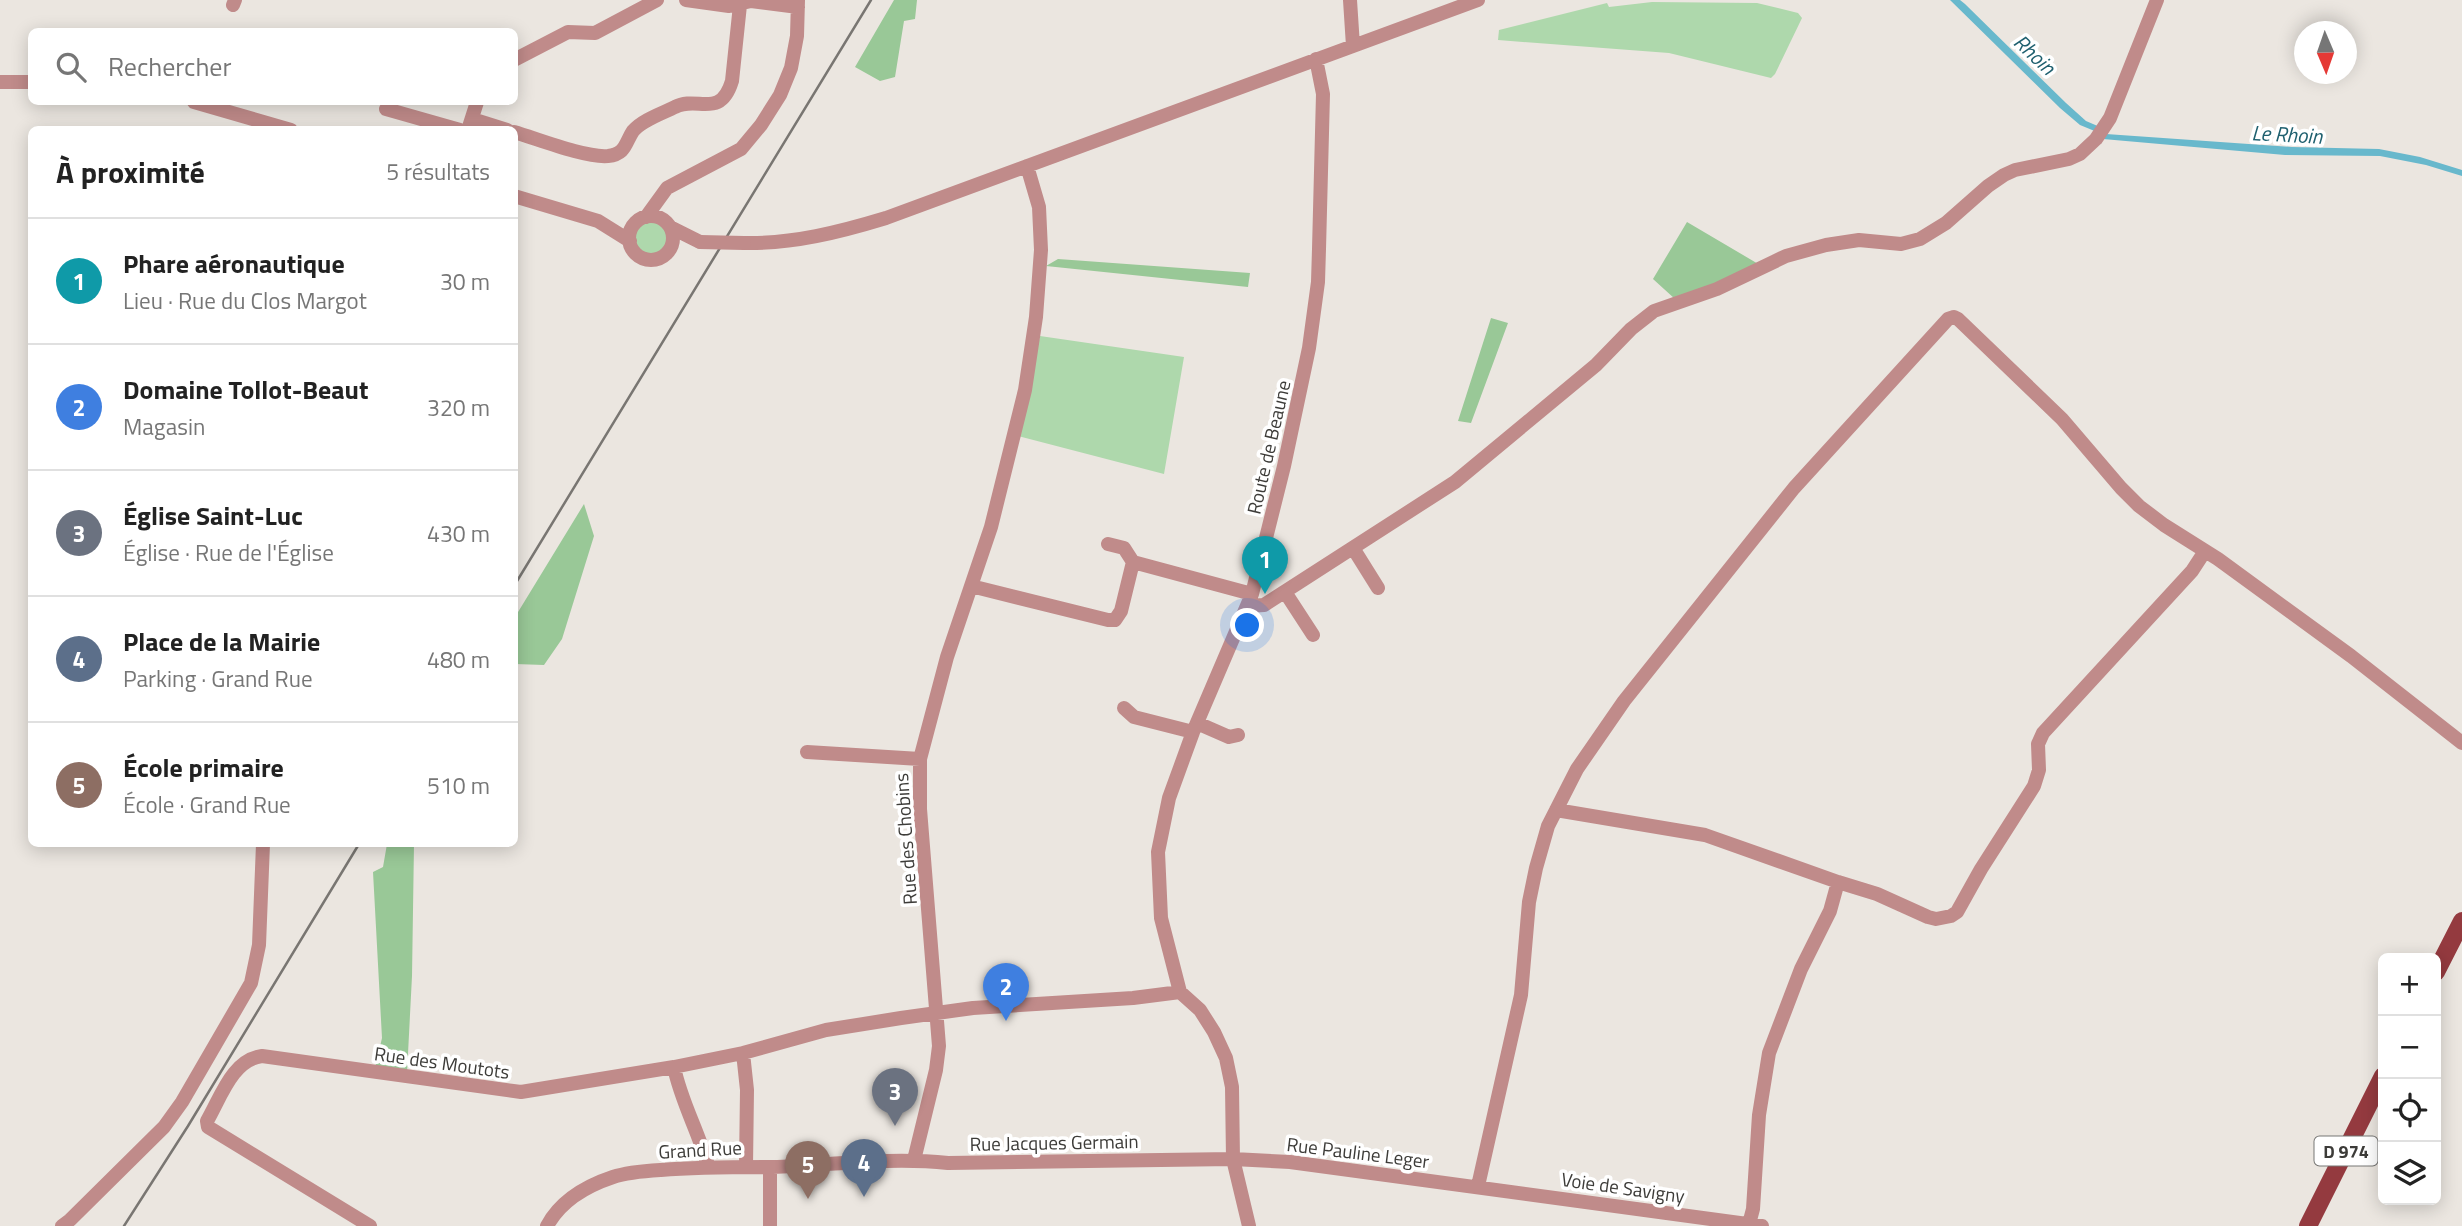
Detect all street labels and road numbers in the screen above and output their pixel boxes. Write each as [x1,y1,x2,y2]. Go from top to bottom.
street label: Route de Beaune [1239,377,1297,517]
street label: Rue des Chobins [886,772,924,906]
street label: Rue des Moutots [372,1038,512,1086]
street label: Rue Jacques Germain [969,1126,1139,1158]
street label: Rue Pauline Leger [1285,1129,1431,1175]
street label: Grand Rue [658,1132,742,1166]
road number: D 974 [2314,1136,2378,1166]
street label: Voie de Savigny [1559,1164,1687,1210]

